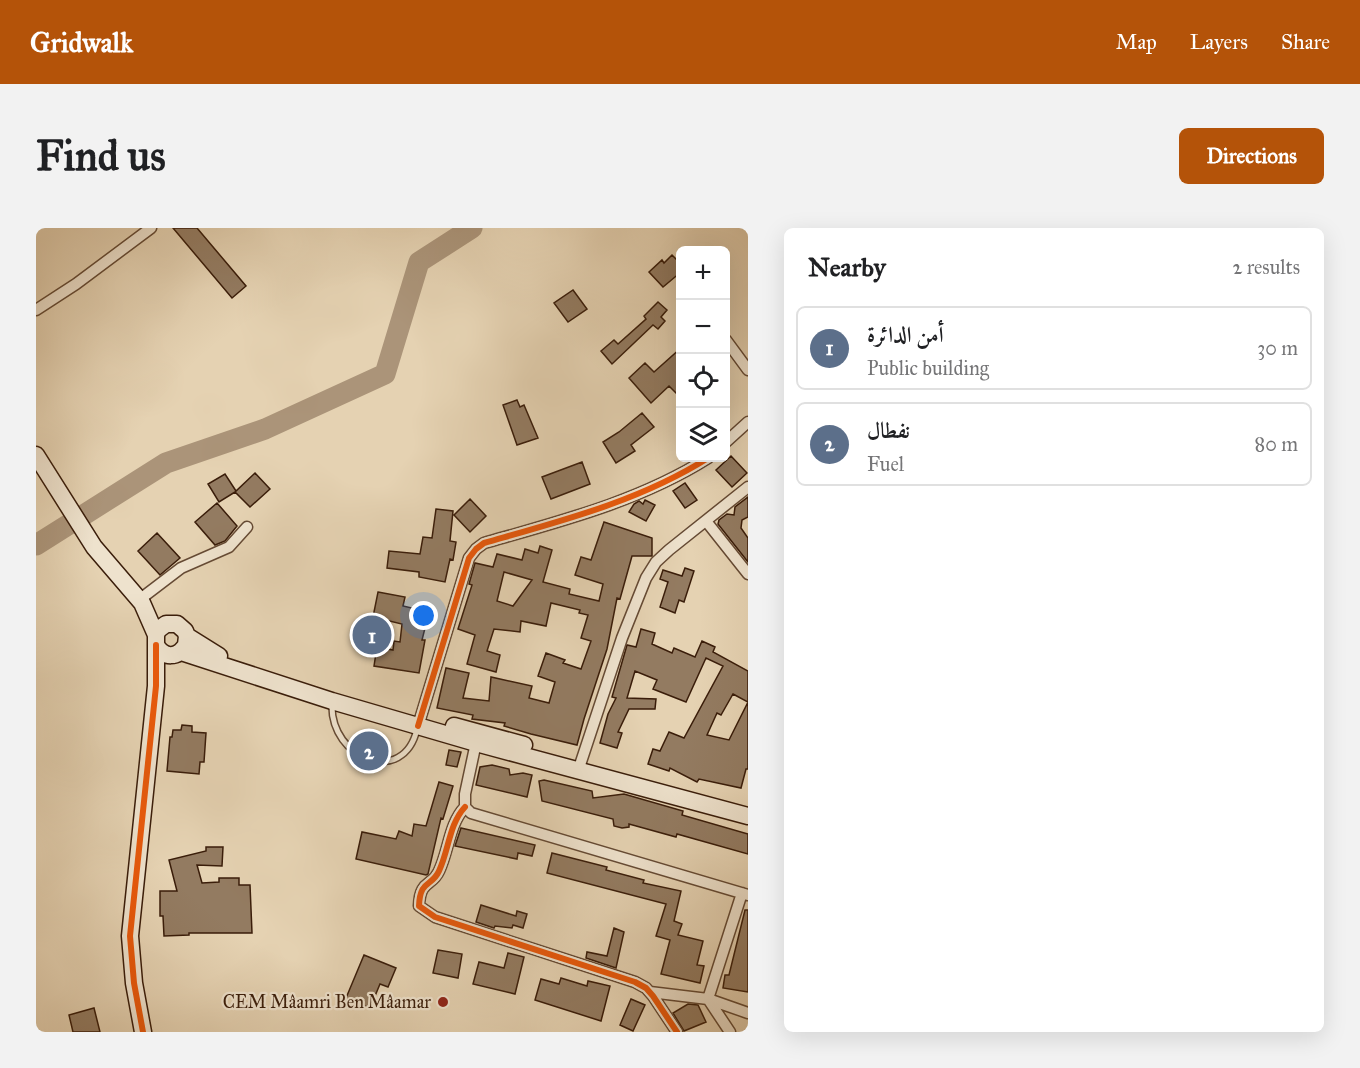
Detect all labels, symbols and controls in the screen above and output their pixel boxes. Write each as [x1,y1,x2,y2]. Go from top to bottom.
text: Gridwalk [30,25,133,60]
text: Map [1116,29,1157,55]
text: Layers [1190,29,1248,55]
text: Share [1281,29,1330,55]
button: Directions [1179,128,1324,184]
text: Find us [36,130,166,182]
map controls [676,246,730,462]
button: + [676,246,730,300]
text: Nearby [808,251,886,283]
text: 2 results [1232,255,1300,279]
button: − [676,300,730,354]
text: أمن الدائرة [867,321,944,348]
text: 1 [826,336,833,360]
text: 30 m [1257,336,1298,360]
button: locate [676,354,730,408]
text: Public building [867,356,989,380]
button: layers [676,408,730,462]
text: نفطال [867,417,910,444]
text: 2 [825,432,834,456]
text: 80 m [1255,432,1298,456]
text: Fuel [867,452,904,476]
your location [409,601,438,630]
pin: 1 [352,612,392,658]
pin: 2 [350,728,388,774]
place label: CEM Mâamri Ben Mâamar [223,991,431,1013]
marker: CEM Mâamri Ben Mâamar [436,995,450,1009]

